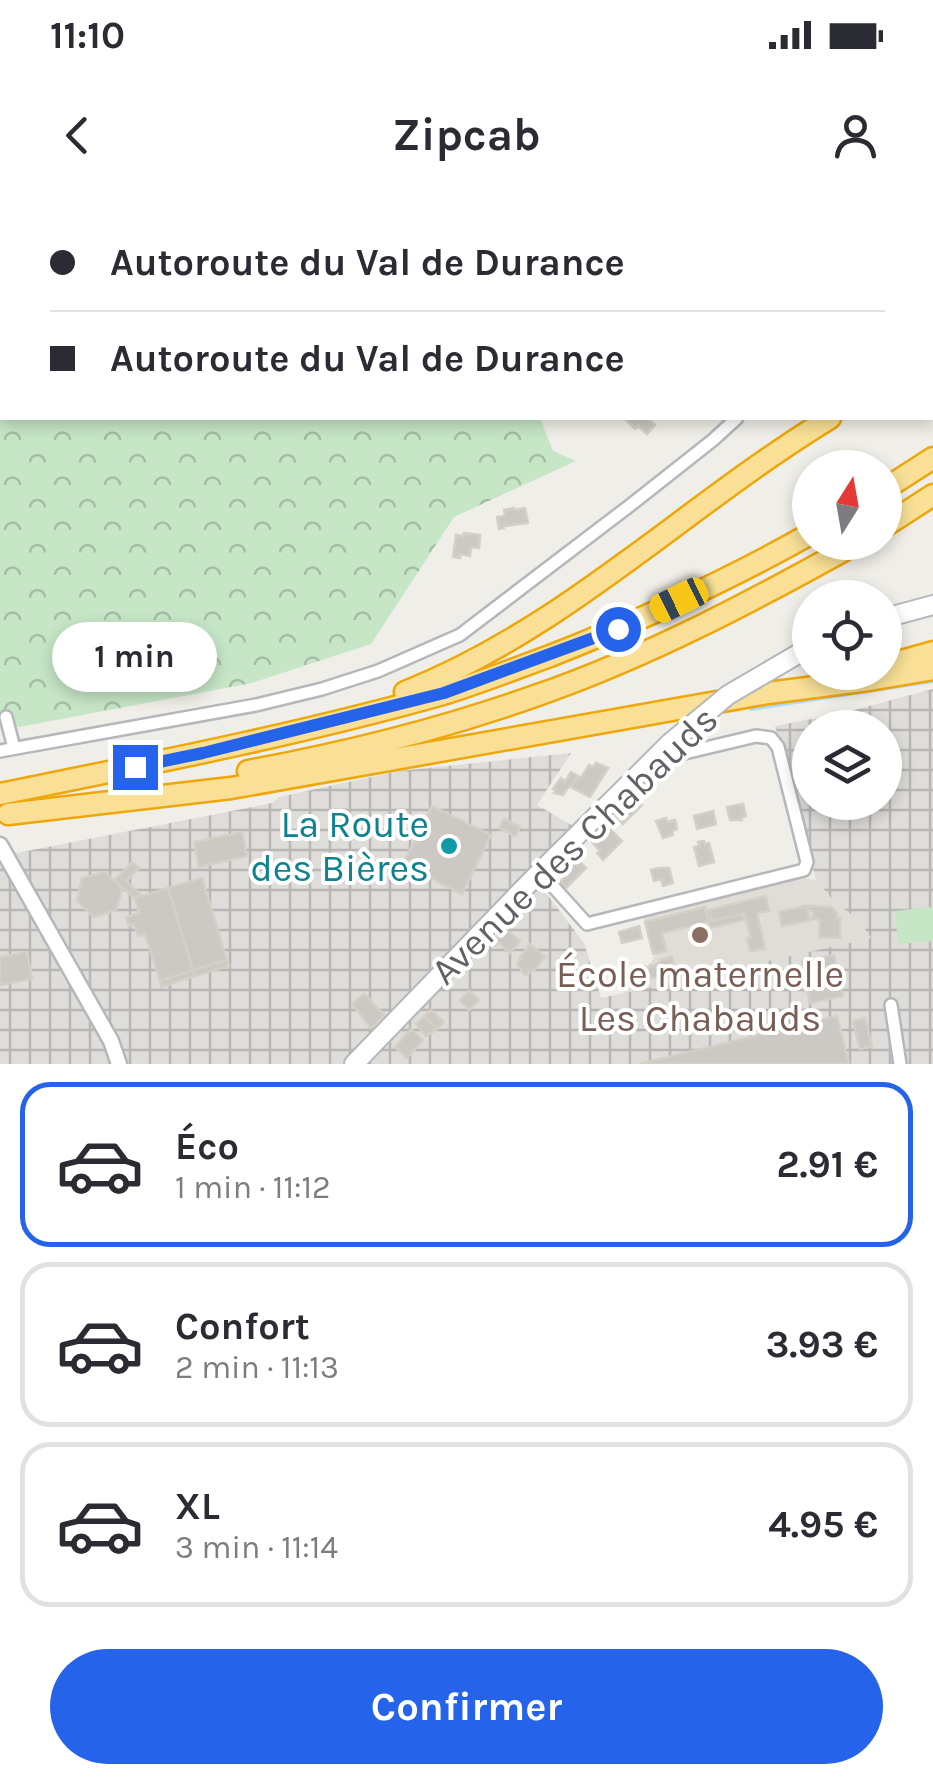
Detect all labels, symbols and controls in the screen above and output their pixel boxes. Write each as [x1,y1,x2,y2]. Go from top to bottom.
text: 11:10 [50,13,125,58]
icon: back [50,108,105,163]
icon: person [828,108,883,163]
text: Zipcab [392,109,541,161]
text: Autoroute du Val de Durance [110,240,625,285]
text: Autoroute du Val de Durance [110,336,625,381]
north arrow [792,450,902,560]
map controls [792,450,902,820]
car [645,573,713,627]
button: locate [792,580,902,690]
route start [596,607,641,652]
callout: 1 min [52,622,218,692]
text: 1 min [94,638,175,675]
street label: Avenue des Chabauds [422,697,727,994]
button: layers [792,710,902,820]
route end [113,745,158,790]
place label: La Route des Bières [250,802,429,891]
marker: La Route des Bières [438,835,460,857]
marker: École maternelle Les Chabauds [689,924,711,946]
place label: École maternelle Les Chabauds [556,951,844,1041]
icon: car [55,1120,145,1210]
text: Éco [175,1124,239,1169]
text: 2.91 € [776,1142,878,1187]
text: 1 min · 11:12 [175,1169,331,1206]
icon: car [55,1300,145,1390]
text: Confort [175,1304,310,1349]
text: 3.93 € [766,1322,878,1367]
text: 2 min · 11:13 [175,1349,339,1386]
icon: car [55,1480,145,1570]
text: XL [175,1484,220,1529]
text: 4.95 € [768,1502,878,1547]
text: 3 min · 11:14 [175,1529,338,1566]
button: Confirmer [50,1649,883,1764]

